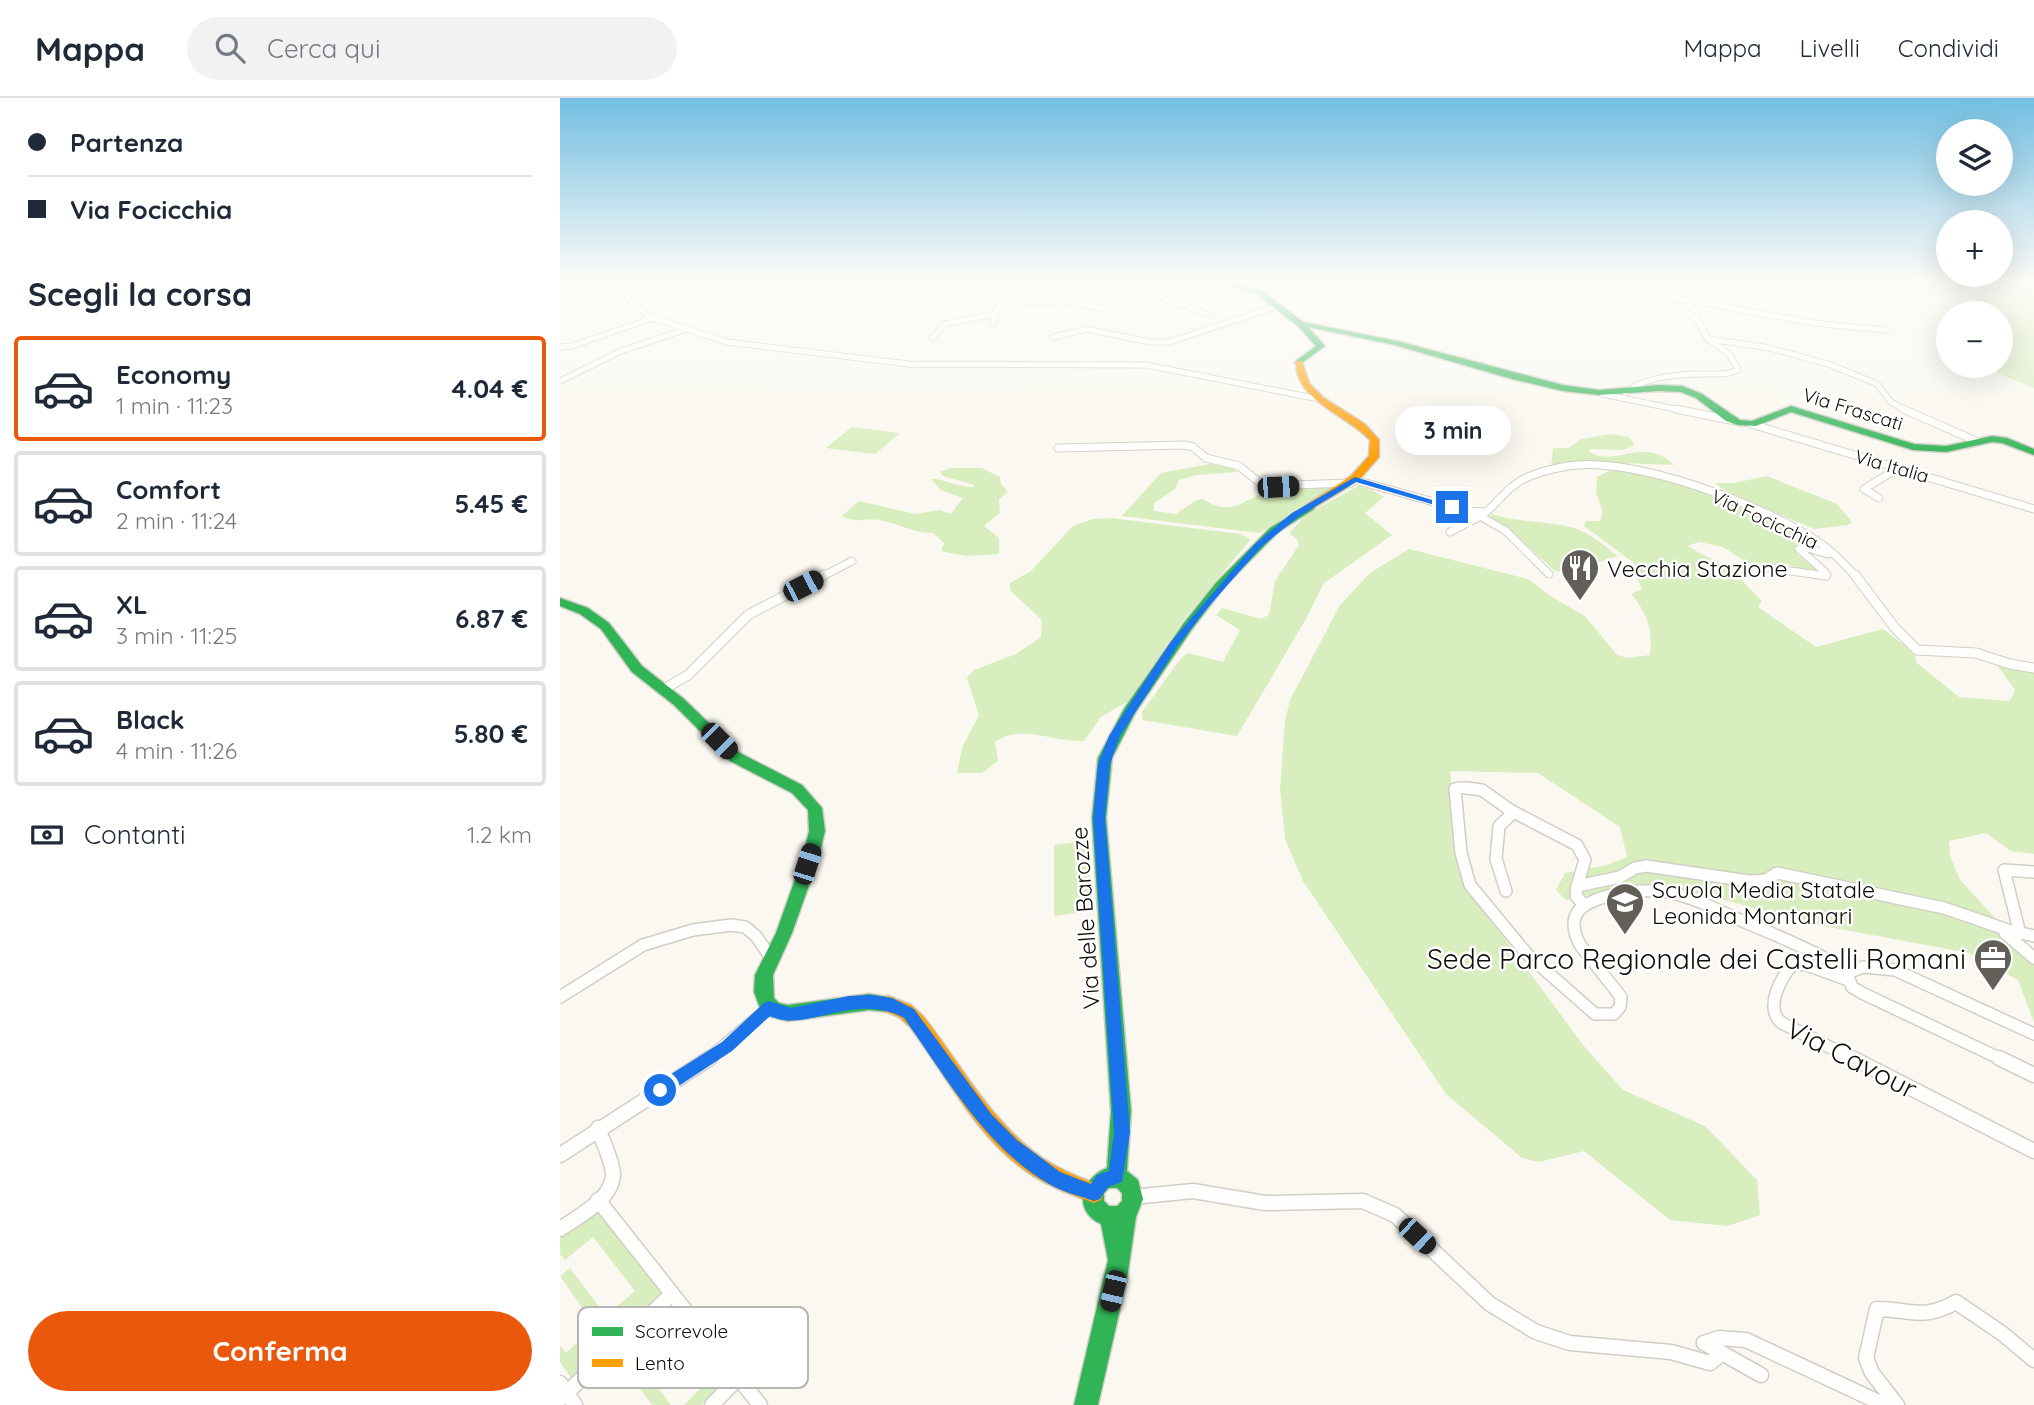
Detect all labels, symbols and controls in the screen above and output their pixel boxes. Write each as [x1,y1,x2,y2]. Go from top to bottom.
search box [187,17,677,80]
text: Mappa [35,28,145,69]
icon: search [211,29,249,67]
text: Cerca qui [267,32,380,65]
text: Mappa [1684,33,1762,63]
text: Livelli [1800,33,1860,63]
text: Condividi [1898,33,1999,63]
map controls [1936,119,2013,378]
button: layers [1936,119,2013,196]
text: Partenza [70,126,183,159]
text: Via Focicchia [70,193,232,226]
button: + [1936,210,2013,287]
text: Scegli la corsa [28,274,252,314]
button: − [1936,301,2013,378]
icon: car [32,357,95,420]
text: Economy [116,358,231,391]
text: 4.04 € [451,372,528,405]
street label: Via Frascati [1800,382,1906,436]
text: 1 min · 11:23 [116,391,233,420]
callout: 3 min [1394,406,1510,454]
text: 3 min [1423,416,1483,445]
street label: Via Italia [1852,444,1932,488]
icon: car [32,472,95,535]
text: Comfort [116,473,221,506]
car [1257,475,1300,499]
street label: Via Focicchia [1708,484,1822,554]
text: 5.45 € [455,487,528,520]
route end [1436,491,1468,523]
text: 2 min · 11:24 [116,506,237,535]
restaurant icon: Vecchia Stazione [1559,547,1601,602]
place label: Vecchia Stazione [1607,554,1788,583]
car [780,567,827,605]
icon: car [32,587,95,650]
text: XL [116,588,148,621]
text: 6.87 € [455,602,528,635]
text: 3 min · 11:25 [116,621,237,650]
icon: car [32,702,95,765]
text: Black [116,703,185,736]
text: 5.80 € [454,717,528,750]
car [697,719,742,763]
text: 4 min · 11:26 [116,736,237,765]
icon: cash [28,816,66,854]
text: Contanti [84,818,186,851]
text: 1.2 km [467,820,532,849]
street label: Via delle Barozze [1064,826,1106,1010]
car [791,841,824,887]
place label: Scuola Media Statale Leonida Montanari [1652,875,1875,930]
school or university icon: Scuola Media Statale Leonida Montanari [1604,881,1646,936]
office icon: Sede Parco Regionale dei Castelli Romani [1972,937,2014,992]
place label: Sede Parco Regionale dei Castelli Romani [1427,941,1966,976]
street label: Via Cavour [1781,1010,1924,1106]
route start [644,1074,676,1106]
car [1395,1214,1440,1258]
car [1099,1268,1128,1314]
legend [578,1307,808,1388]
button: Conferma [28,1311,532,1391]
text: Scorrevole [635,1319,728,1343]
text: Lento [635,1351,685,1375]

